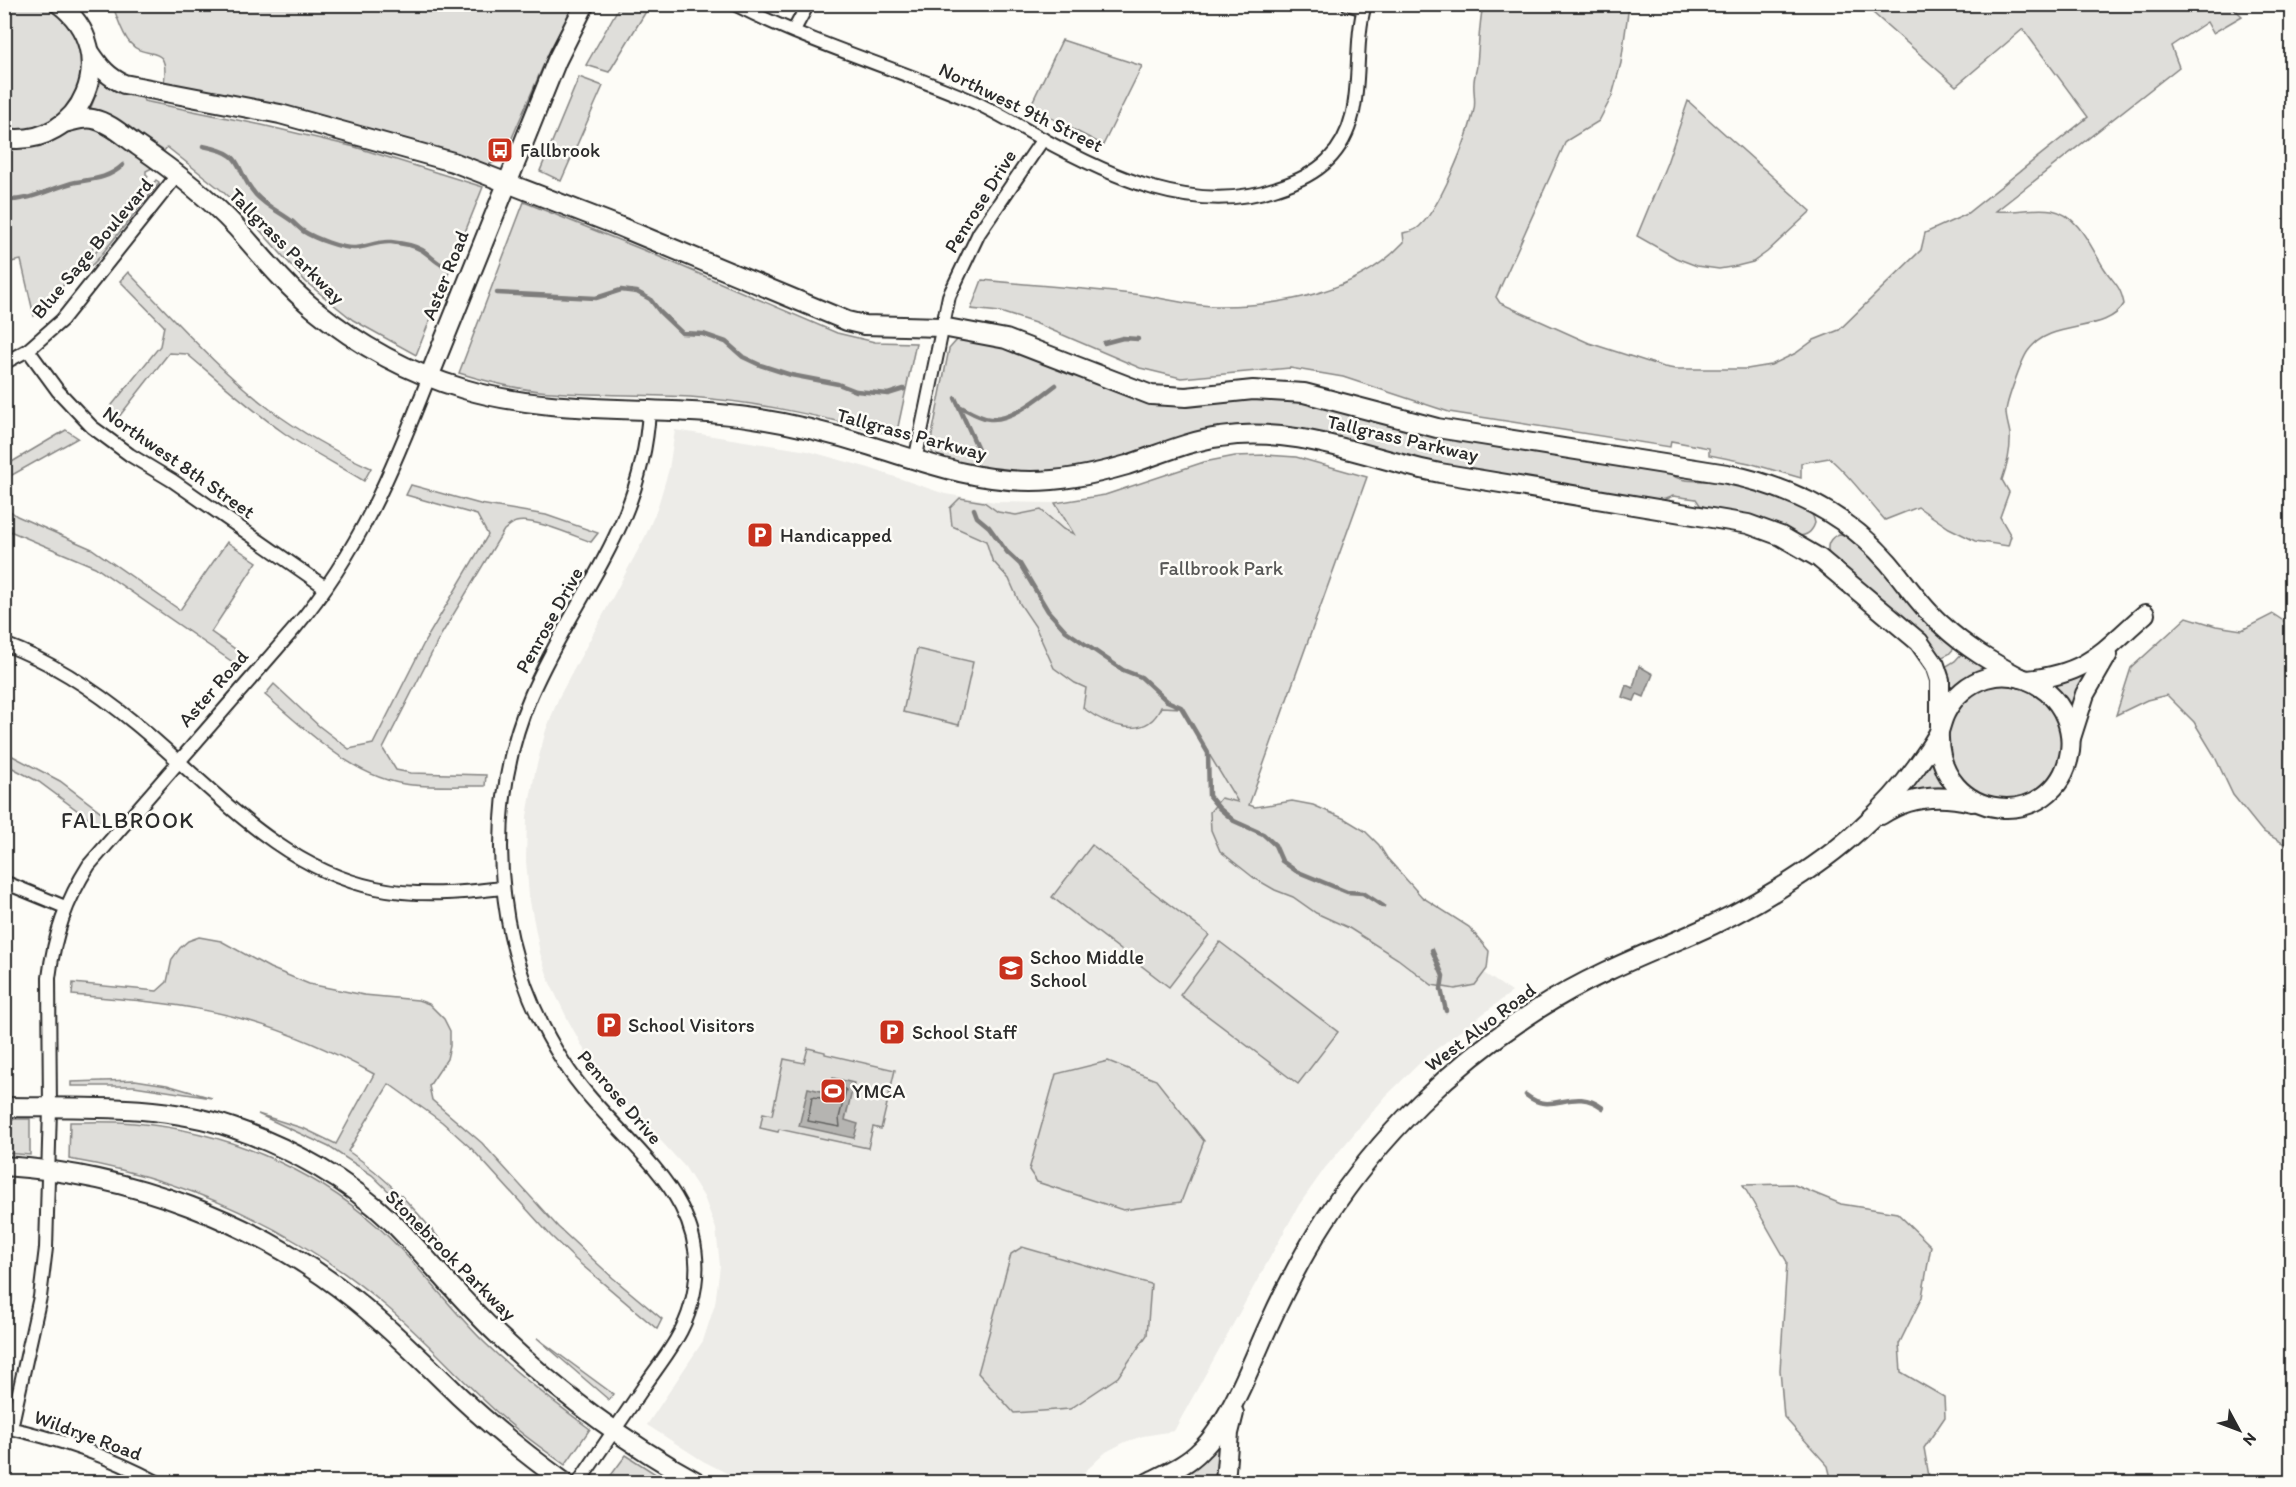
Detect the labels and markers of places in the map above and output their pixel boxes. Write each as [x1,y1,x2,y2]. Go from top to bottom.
bus stop icon: Fallbrook [485,135,515,165]
place label: Fallbrook [520,138,600,162]
parking icon: Handicapped [745,520,775,550]
place label: Handicapped [780,523,892,547]
place label: Schoo Middle School [1030,945,1144,992]
school or university icon: Schoo Middle School [996,953,1026,983]
parking icon: School Visitors [594,1010,624,1040]
place label: School Visitors [628,1013,755,1037]
parking icon: School Staff [877,1017,907,1047]
place label: School Staff [912,1020,1018,1044]
sports icon: YMCA [818,1076,848,1106]
place label: YMCA [852,1079,905,1103]

